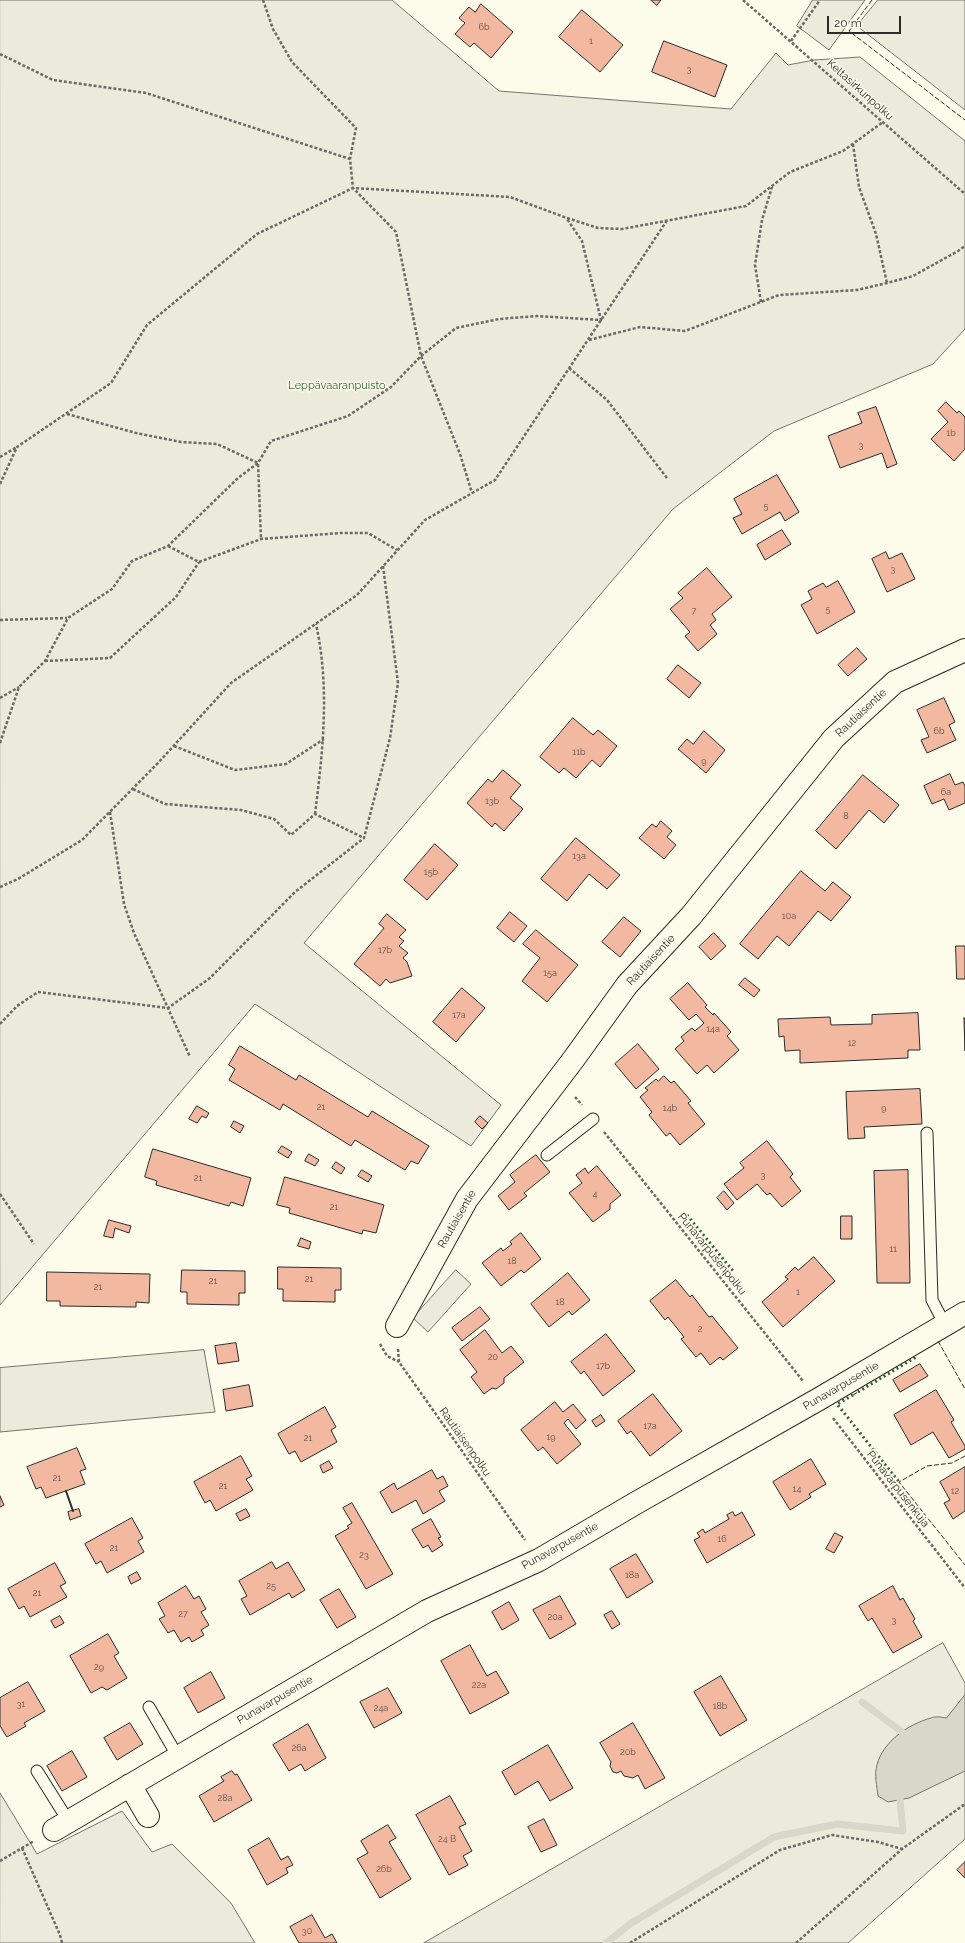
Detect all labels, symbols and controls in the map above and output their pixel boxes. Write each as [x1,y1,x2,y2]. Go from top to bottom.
scale bar [829,8,903,34]
text: 20 m [834,16,862,30]
house number: 6b [479,22,489,32]
house number: 1 [589,36,593,46]
street label: Keltasirkunpolku [824,57,896,123]
house number: 3 [687,64,691,74]
park label: Leppävaaranpuisto [288,379,386,393]
house number: 1b [946,428,956,438]
house number: 3 [859,440,863,450]
house number: 5 [764,501,768,511]
house number: 3 [891,564,895,574]
house number: 5 [826,604,830,614]
house number: 7 [692,606,696,616]
street label: Rautiaisentie [833,686,889,740]
house number: 6b [934,726,944,736]
house number: 11b [572,747,586,757]
house number: 9 [701,756,707,766]
house number: 6a [941,787,951,797]
house number: 13b [485,796,499,806]
house number: 8 [843,811,849,821]
house number: 13a [572,851,586,861]
house number: 15b [424,867,438,877]
house number: 10a [782,911,796,921]
street label: Rautiaisentie [624,932,678,988]
house number: 17b [378,945,392,955]
house number: 15a [543,968,557,978]
house number: 17a [452,1010,466,1020]
house number: 14a [706,1024,720,1034]
house number: 12 [848,1038,856,1048]
house number: 21 [317,1102,325,1112]
house number: 14b [663,1103,677,1113]
house number: 9 [881,1103,887,1113]
house number: 3 [761,1170,765,1180]
house number: 21 [194,1173,202,1183]
street label: Rautiaisentie [435,1188,479,1250]
house number: 4 [593,1189,597,1199]
house number: 21 [330,1202,338,1212]
street label: Punavarpusenpolku [675,1210,749,1298]
house number: 11 [889,1244,897,1254]
house number: 18 [507,1256,517,1266]
house number: 21 [305,1274,313,1284]
house number: 21 [209,1276,217,1286]
house number: 21 [94,1282,102,1292]
house number: 1 [796,1287,800,1297]
house number: 18 [555,1297,565,1307]
house number: 2 [698,1324,702,1334]
house number: 20 [488,1352,498,1362]
street label: Punavarpusentie [801,1359,881,1413]
house number: 17b [596,1361,610,1371]
street label: Rautiaisenpolku [436,1405,494,1479]
house number: 17a [643,1421,657,1431]
house number: 19 [546,1432,556,1442]
house number: 21 [304,1433,312,1443]
street label: Punavarpusenkuja [864,1448,932,1530]
house number: 21 [53,1473,61,1483]
house number: 21 [219,1481,227,1491]
house number: 14 [793,1484,801,1494]
house number: 12 [951,1486,959,1496]
street label: Punavarpusentie [520,1520,600,1572]
house number: 16 [717,1534,727,1544]
house number: 21 [110,1543,118,1553]
house number: 23 [359,1550,369,1560]
house number: 18a [625,1570,639,1580]
house number: 25 [266,1581,276,1591]
house number: 21 [33,1588,41,1598]
house number: 27 [178,1609,188,1619]
house number: 20a [547,1612,563,1622]
house number: 3 [892,1615,896,1625]
house number: 29 [94,1662,104,1672]
street label: Punavarpusentie [235,1673,315,1727]
house number: 22a [472,1680,486,1690]
house number: 31 [17,1699,25,1709]
house number: 18b [713,1701,727,1711]
house number: 24a [374,1703,388,1713]
house number: 26a [291,1743,307,1753]
house number: 20b [620,1747,636,1757]
house number: 28a [218,1793,232,1803]
house number: 24 B [438,1834,456,1844]
house number: 26b [376,1864,392,1874]
house number: 30 [302,1926,312,1936]

